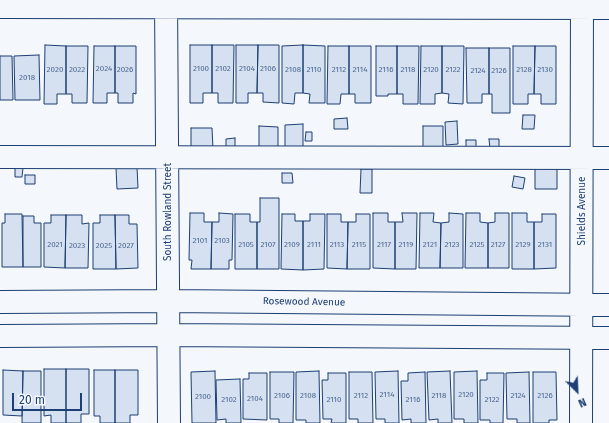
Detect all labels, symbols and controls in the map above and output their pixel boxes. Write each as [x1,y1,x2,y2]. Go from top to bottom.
house number: 2024 [96,64,112,74]
house number: 2100 [193,64,209,74]
house number: 2102 [215,64,231,74]
house number: 2104 [239,64,255,74]
house number: 2106 [260,64,276,74]
house number: 2020 [47,65,63,75]
house number: 2022 [69,65,85,75]
house number: 2026 [117,65,133,75]
house number: 2108 [285,65,301,75]
house number: 2110 [306,65,322,75]
house number: 2112 [332,65,346,75]
house number: 2114 [353,65,367,75]
house number: 2116 [379,65,393,75]
house number: 2118 [401,65,415,75]
house number: 2120 [423,65,439,75]
house number: 2122 [445,65,461,75]
house number: 2128 [516,65,532,75]
house number: 2130 [537,65,553,75]
house number: 2124 [470,66,486,76]
house number: 2126 [491,66,507,76]
house number: 2018 [19,73,35,83]
street label: South Rowland Street [162,163,174,261]
street label: Shields Avenue [576,177,588,245]
house number: 2101 [193,236,207,246]
house number: 2103 [214,236,230,246]
house number: 2021 [47,240,63,250]
house number: 2105 [238,240,254,250]
house number: 2107 [260,240,276,250]
house number: 2109 [284,240,300,250]
house number: 2111 [307,240,321,250]
house number: 2113 [330,240,344,250]
house number: 2115 [352,240,366,250]
house number: 2117 [377,240,391,250]
house number: 2119 [399,240,413,250]
house number: 2121 [423,240,437,250]
house number: 2123 [444,240,460,250]
house number: 2125 [469,240,485,250]
house number: 2127 [491,240,505,250]
house number: 2129 [515,240,531,250]
house number: 2131 [538,240,552,250]
house number: 2023 [69,241,85,251]
house number: 2025 [96,241,112,251]
house number: 2027 [118,241,134,251]
street label: Rosewood Avenue [263,295,345,309]
north arrow [557,371,597,411]
scale bar [14,385,84,411]
house number: 2114 [380,390,394,400]
house number: 2120 [458,390,474,400]
house number: 2106 [274,391,290,401]
house number: 2108 [300,391,316,401]
house number: 2112 [354,391,368,401]
house number: 2118 [432,391,446,401]
house number: 2124 [510,391,526,401]
house number: 2126 [537,391,553,401]
house number: 2100 [195,392,211,402]
text: 20 m [19,393,45,407]
house number: 2104 [247,394,263,404]
house number: 2102 [221,395,237,405]
house number: 2110 [326,395,342,405]
house number: 2116 [406,395,420,405]
house number: 2122 [484,395,500,405]
text: N [576,395,588,410]

